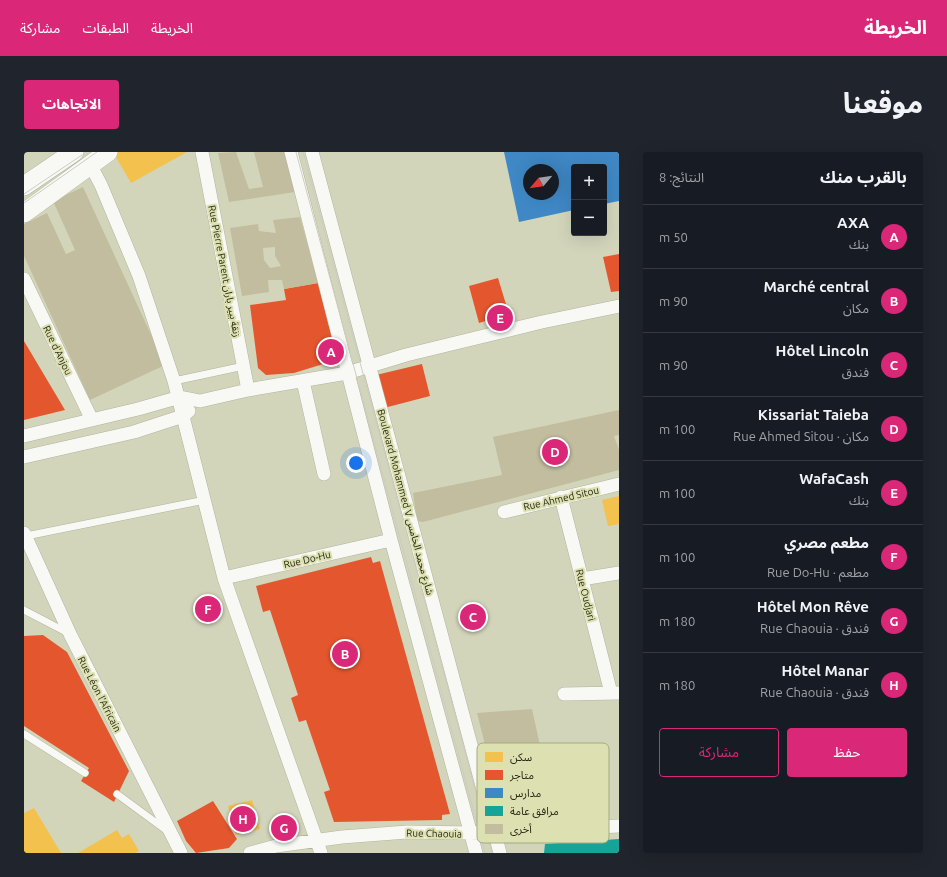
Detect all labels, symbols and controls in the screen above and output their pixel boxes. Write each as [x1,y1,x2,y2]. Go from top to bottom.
text: الخريطة [864,16,927,38]
text: مشاركة [20,20,60,36]
text: الطبقات [82,20,129,36]
text: الخريطة [151,20,193,36]
button: الاتجاهات [24,80,119,129]
text: موقعنا [843,87,923,118]
north arrow [523,164,559,200]
map controls [571,164,607,236]
button: + [571,164,607,200]
text: بالقرب منك [820,167,907,186]
text: النتائج: 8 [659,170,704,184]
button: − [571,200,607,236]
street label: Rue Pierre Parent زنقة بيير باران [205,204,243,338]
text: AXA [837,214,869,231]
text: 50 m [659,230,688,244]
text: A [889,230,899,244]
text: بنك [849,237,869,251]
text: Marché central [763,278,869,295]
text: 90 m [659,294,688,308]
text: B [890,294,898,308]
text: مكان [843,301,869,315]
pin: E [487,303,513,333]
street label: Rue d'Anjou [41,324,74,377]
pin: A [318,337,344,367]
text: Hôtel Lincoln [776,342,869,359]
text: 90 m [659,358,688,372]
text: C [890,358,898,372]
text: فندق [842,365,869,379]
text: Kissariat Taieba [758,406,869,423]
street label: Boulevard Mohammed V شارع محمد الخامس [373,408,436,597]
text: 100 m [659,422,695,436]
text: D [889,422,899,436]
text: مكان · Rue Ahmed Sitou [733,429,869,443]
pin: D [542,437,568,467]
your location [346,453,366,473]
text: WafaCash [799,470,869,487]
street label: Rue Ahmed Sitou [522,484,600,513]
text: 100 m [659,486,695,500]
text: E [890,486,898,500]
text: بنك [849,493,869,507]
text: مطعم مصري [784,534,869,551]
street label: Rue Do-Hu [282,549,332,570]
text: 100 m [659,550,695,564]
text: F [890,550,898,564]
text: مطعم · Rue Do-Hu [767,565,869,579]
street label: Rue Oudjari [574,568,597,622]
pin: F [195,594,221,624]
text: Hôtel Mon Rêve [757,598,869,615]
pin: C [460,602,486,632]
text: 180 m [659,614,695,628]
text: G [890,614,899,628]
text: فندق · Rue Chaouia [760,621,869,635]
pin: B [332,639,358,669]
street label: Rue Léon l'Africain [76,655,123,734]
text: Hôtel Manar [782,662,869,679]
text: 180 m [659,678,695,692]
text: H [889,678,899,692]
text: فندق · Rue Chaouia [760,685,869,699]
button: مشاركة [659,728,779,777]
button: حفظ [787,728,907,777]
legend [477,743,609,843]
text: سكن [510,751,533,764]
text: متاجر [509,769,534,782]
text: مدارس [510,787,541,800]
pin: H [230,804,256,834]
text: مرافق عامة [510,805,559,818]
pin: G [271,813,297,843]
text: أخرى [510,823,532,836]
street label: Rue Chaouia [406,828,462,839]

